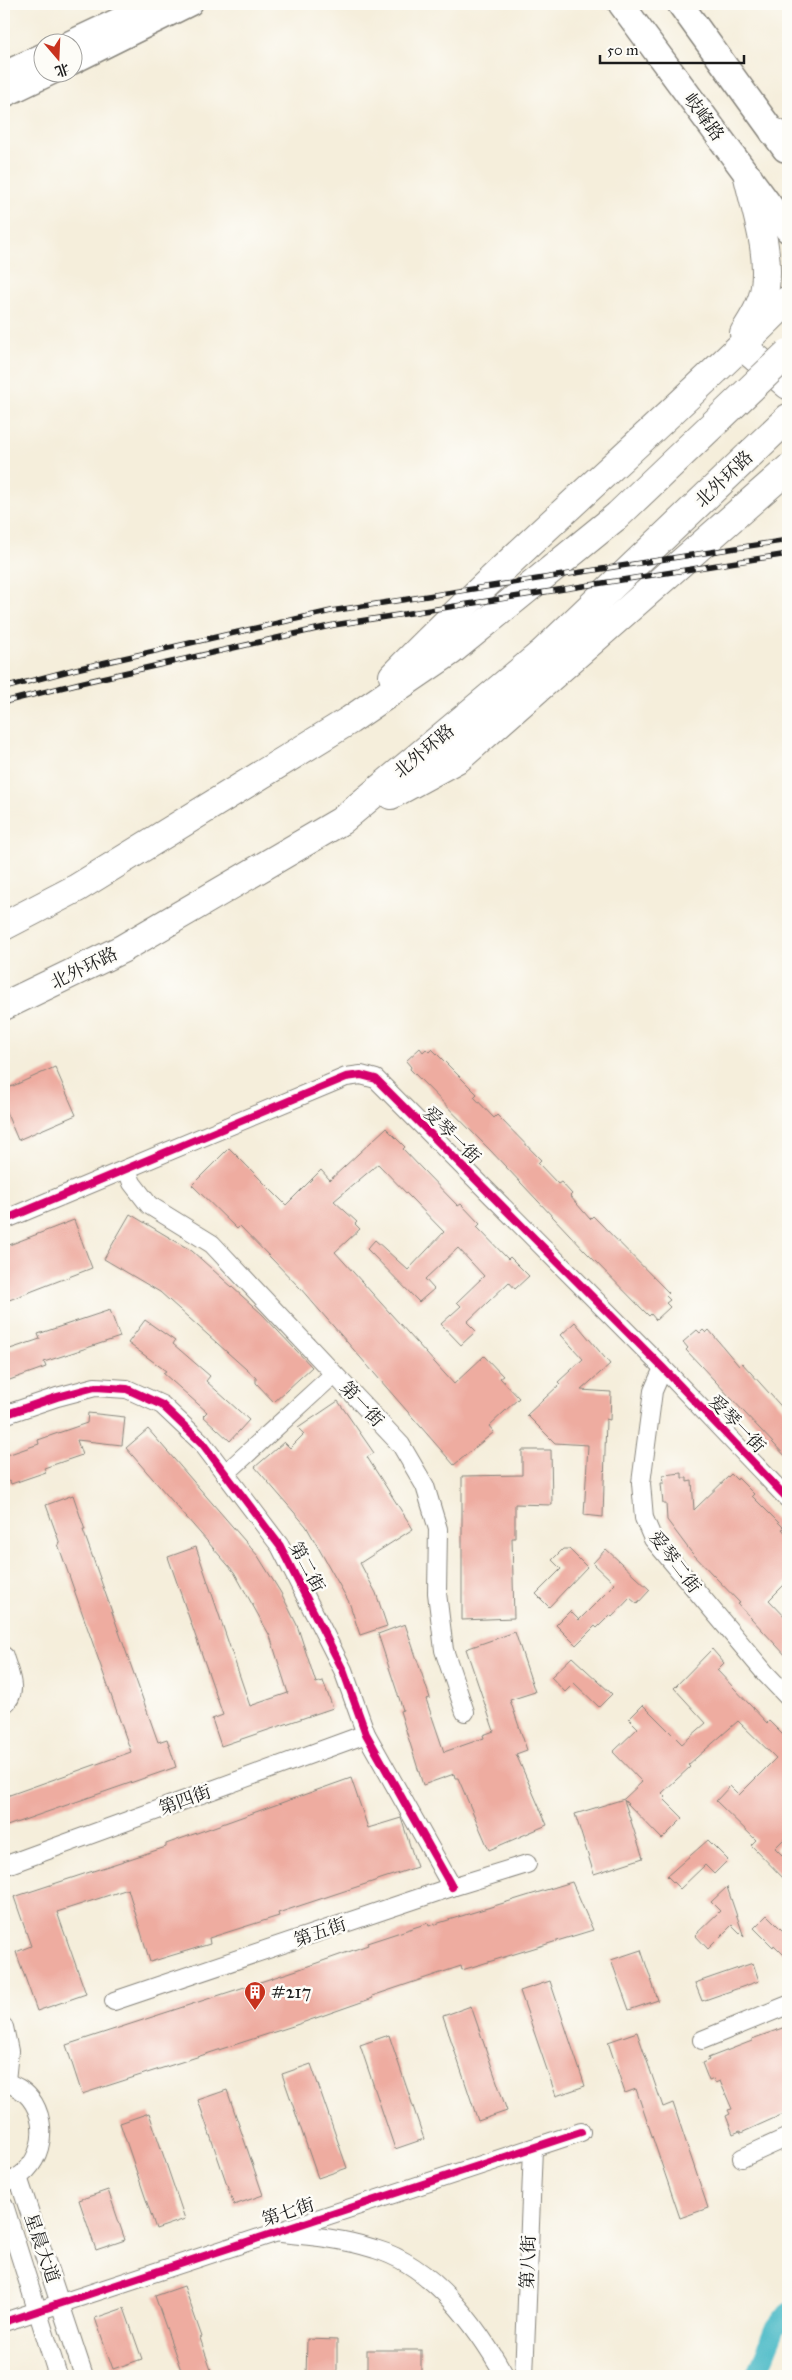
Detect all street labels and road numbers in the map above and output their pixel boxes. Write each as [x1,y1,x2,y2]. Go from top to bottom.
street label: 岐峰路 [679,89,729,145]
street label: 北外环路 [690,446,758,512]
street label: 北外环路 [389,719,459,783]
street label: 北外环路 [47,942,121,994]
street label: 爱琴一街 [419,1102,485,1168]
street label: 第一街 [336,1377,388,1431]
street label: 爱琴一街 [704,1390,770,1458]
street label: 爱琴二街 [645,1527,705,1597]
street label: 第二街 [285,1538,329,1596]
street label: 第四街 [156,1780,214,1820]
street label: 第五街 [291,1913,349,1951]
street label: 第七街 [259,2193,317,2231]
street label: 星晨大道 [20,2210,64,2286]
street label: 第八街 [516,2235,540,2289]

